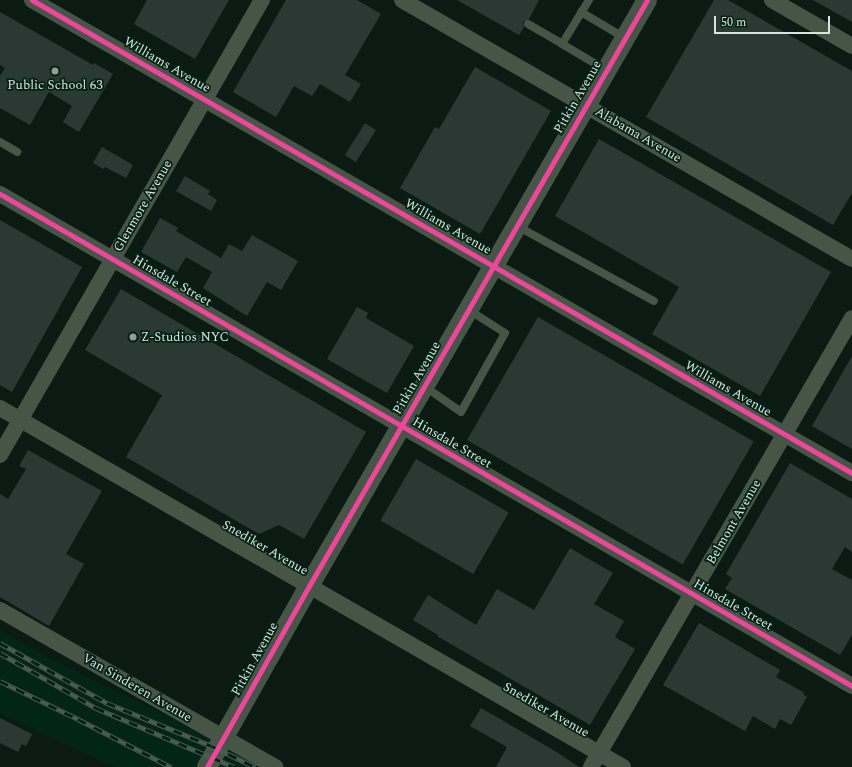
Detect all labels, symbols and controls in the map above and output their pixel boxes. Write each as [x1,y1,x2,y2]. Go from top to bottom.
scale bar [716,8,832,34]
text: 50 m [721,13,746,32]
street label: Williams Avenue [121,34,213,96]
street label: Pitkin Avenue [551,58,605,136]
marker: Public School 63 [50,66,60,76]
place label: Public School 63 [7,77,103,93]
street label: Alabama Avenue [592,104,684,166]
street label: Glenmore Avenue [110,157,176,255]
street label: Williams Avenue [402,196,494,258]
street label: Hinsdale Street [130,252,214,310]
place label: Z-Studios NYC [141,329,229,345]
marker: Z-Studios NYC [128,332,138,342]
street label: Pitkin Avenue [390,339,444,417]
street label: Williams Avenue [682,358,774,420]
street label: Hinsdale Street [410,414,494,472]
street label: Belmont Avenue [703,477,765,567]
street label: Snediker Avenue [219,517,311,579]
street label: Hinsdale Street [691,576,775,634]
street label: Pitkin Avenue [228,619,282,699]
street label: Van Sinderen Avenue [80,650,194,726]
street label: Snediker Avenue [500,679,592,741]

